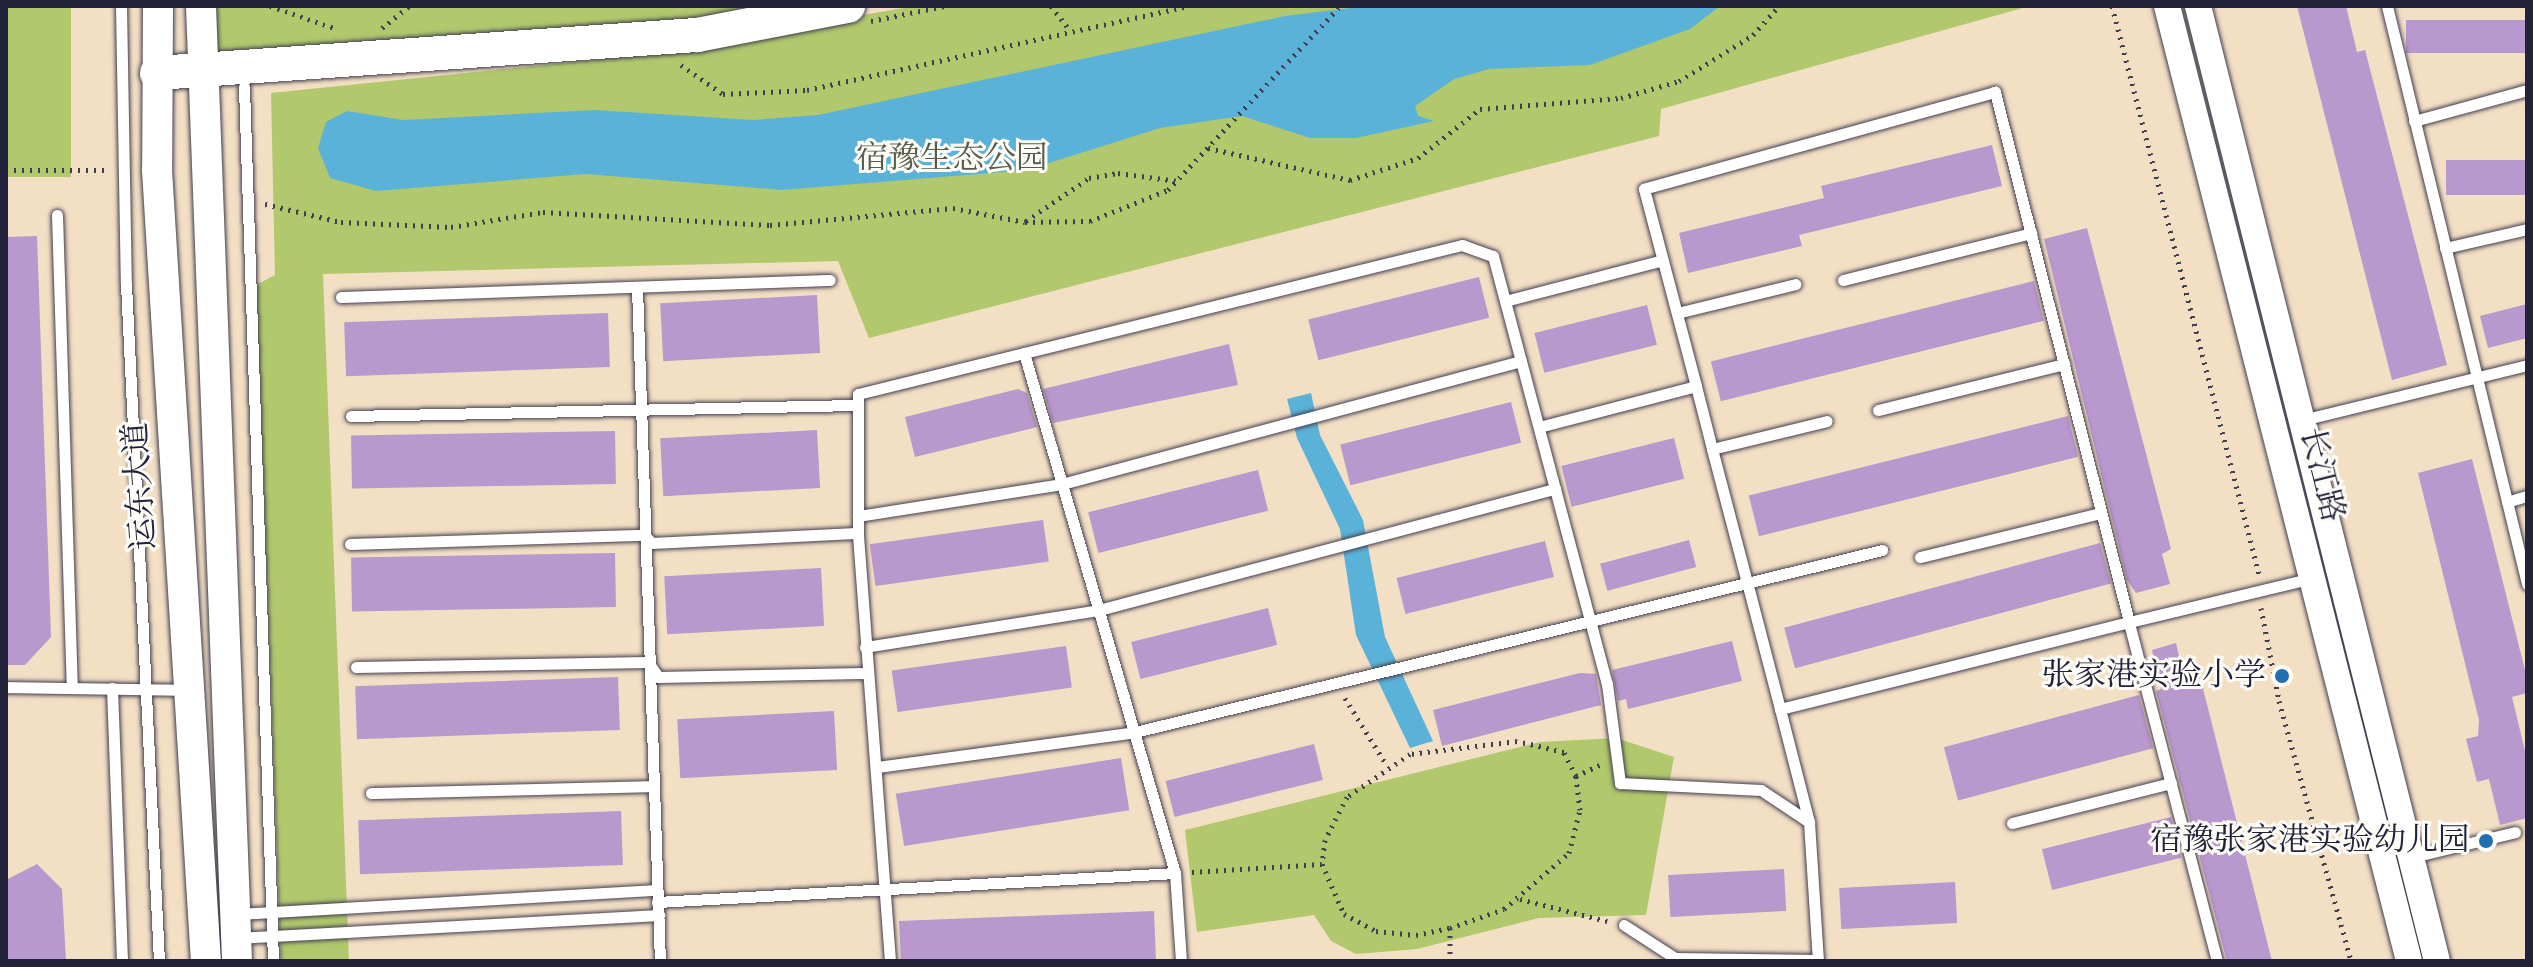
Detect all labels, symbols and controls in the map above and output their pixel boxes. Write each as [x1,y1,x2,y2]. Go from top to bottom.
park label: 宿豫生态公园 [856,140,1048,178]
street label: 运东大道 [117,421,165,551]
street label: 长江路 [2291,424,2351,526]
place label: 张家港实验小学 [2042,657,2266,695]
marker: 张家港实验小学 [2273,667,2291,685]
place label: 宿豫张家港实验幼儿园 [2150,822,2470,860]
marker: 宿豫张家港实验幼儿园 [2477,832,2495,850]

